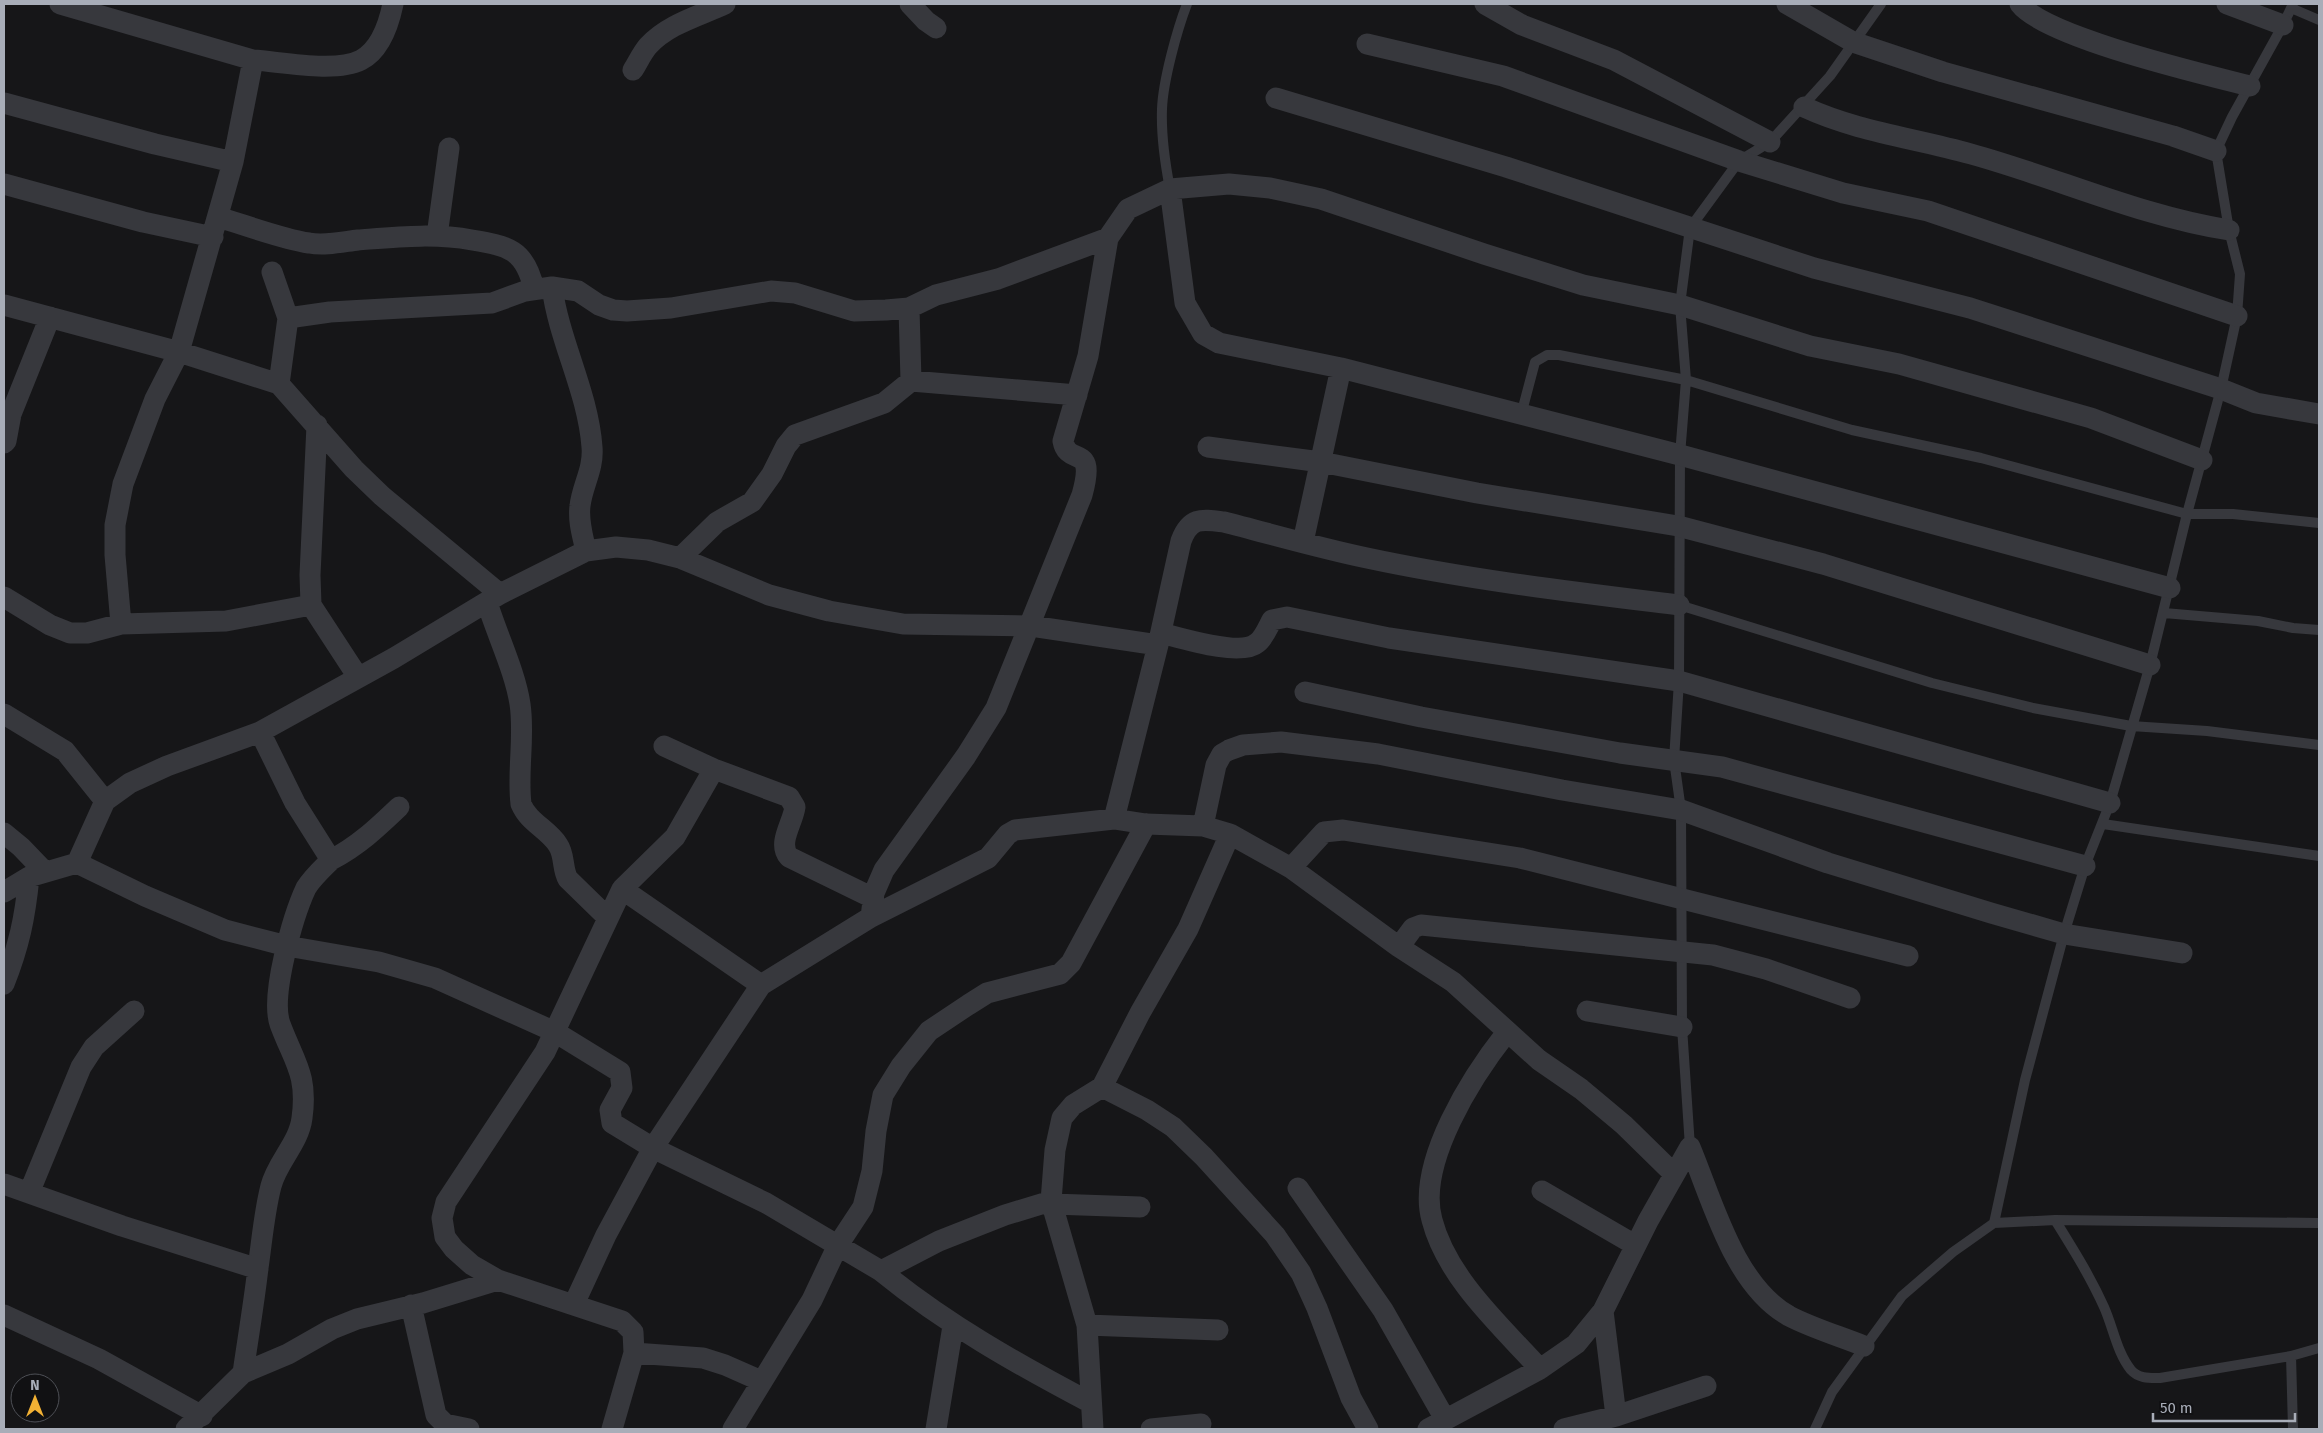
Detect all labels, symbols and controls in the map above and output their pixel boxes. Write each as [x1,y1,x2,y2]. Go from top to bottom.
north arrow [10,1373,60,1423]
text: N [30,1377,40,1394]
scale bar [2153,1390,2296,1422]
text: 50 m [2160,1399,2193,1417]

